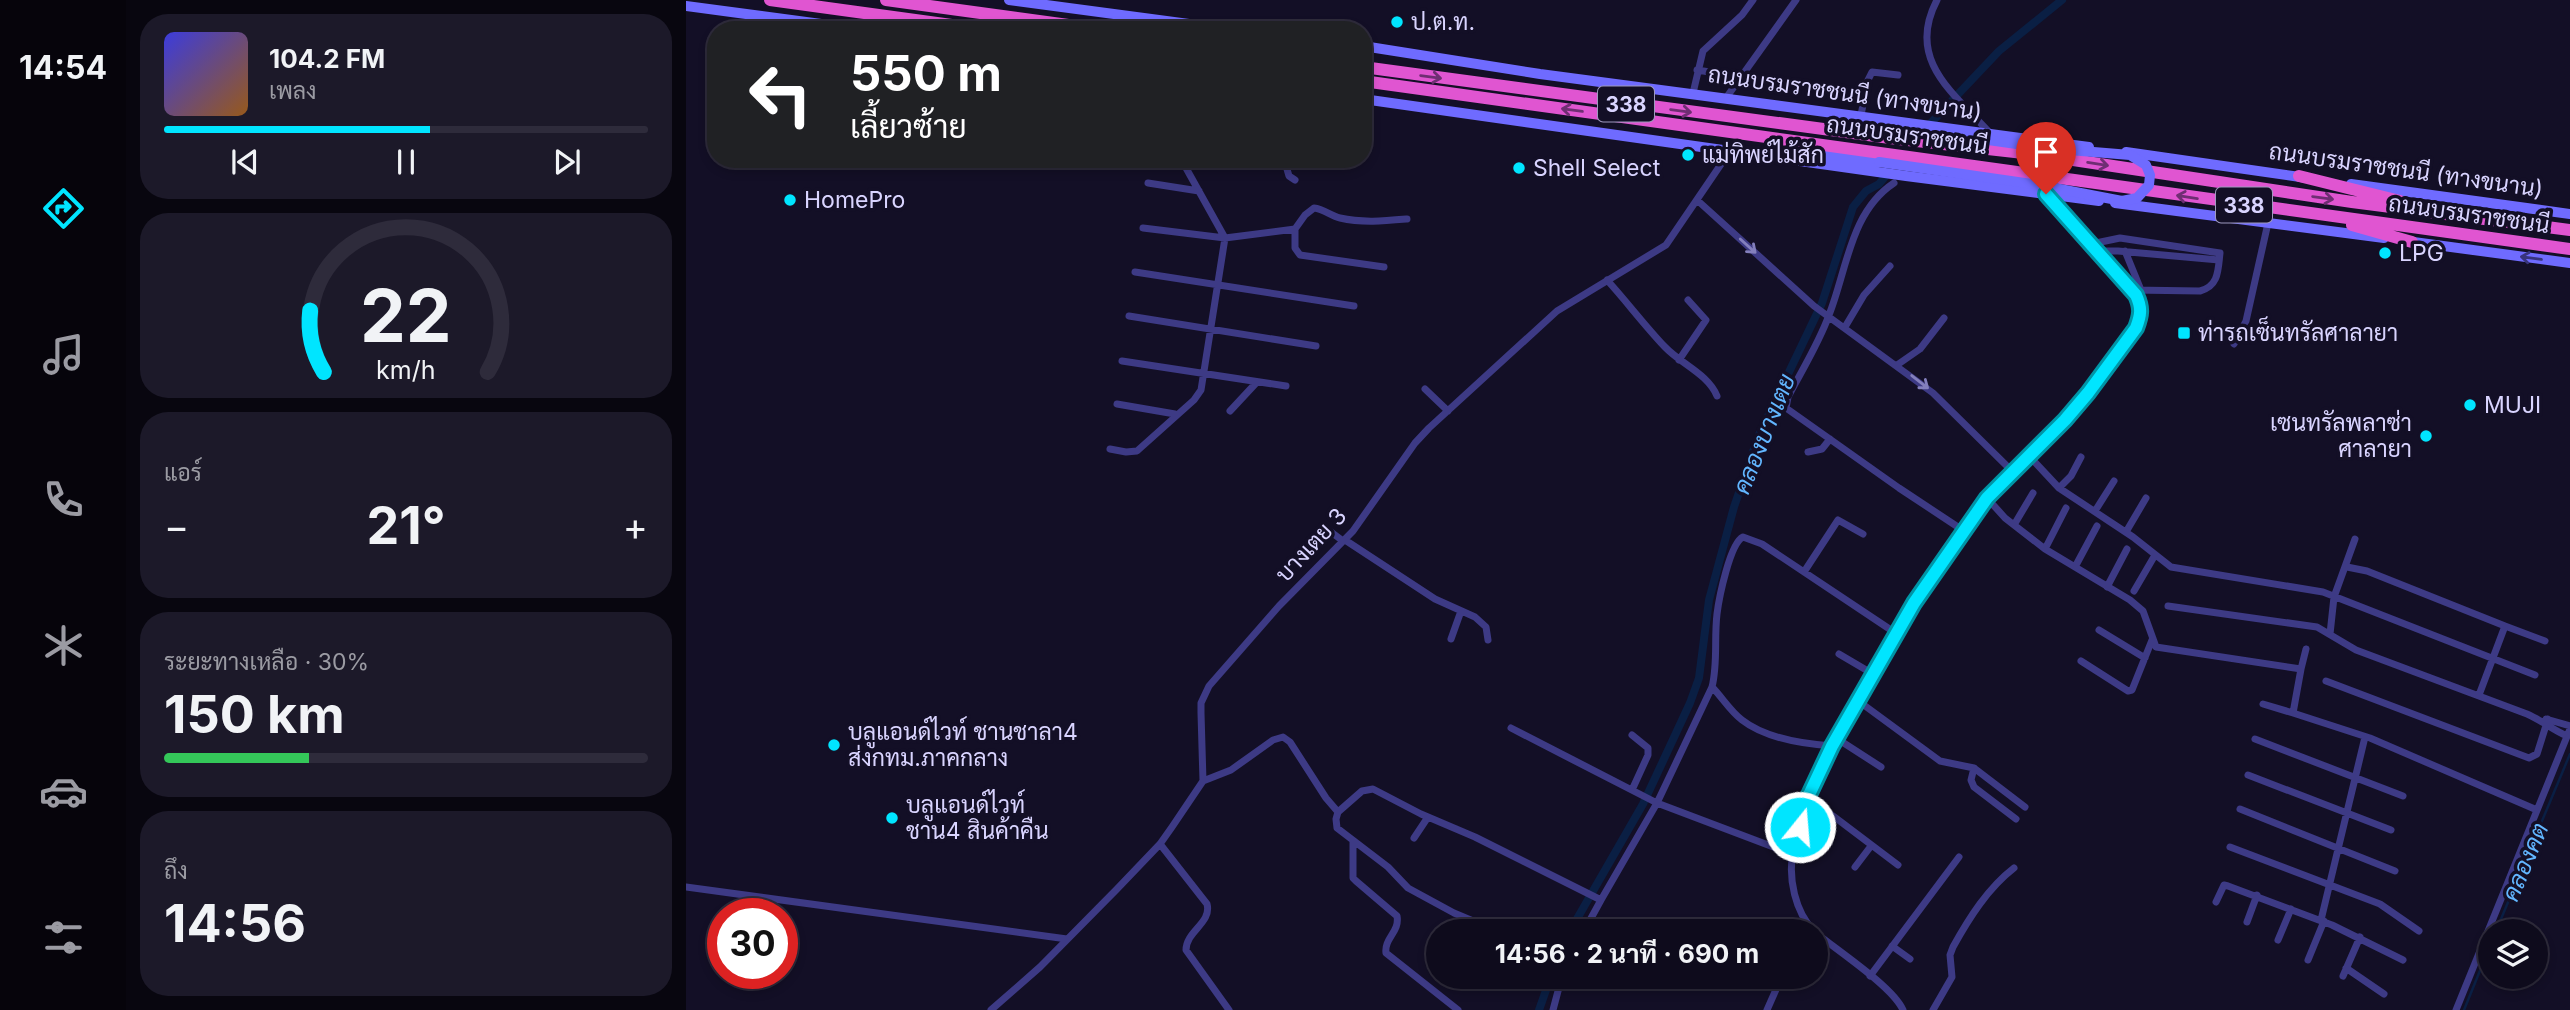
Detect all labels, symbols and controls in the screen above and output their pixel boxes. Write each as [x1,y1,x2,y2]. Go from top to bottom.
place label: ป.ต.ท. [1411,8,1475,36]
marker: ป.ต.ท. [1389,14,1405,30]
text: 104.2 FM [269,43,385,74]
text: 550 m [850,44,1002,103]
text: 14:54 [19,48,107,87]
icon: left [735,49,826,140]
street label: ถนนบรมราชชนนี (ทางขนาน) [1706,59,1984,126]
one-way arrow [1419,71,1442,84]
text: เพลง [269,77,316,105]
road number: 338 [1598,86,1654,122]
one-way arrow [1561,103,1583,116]
one-way arrow [1669,104,1691,117]
text: เลี้ยวซ้าย [850,107,967,146]
street label: ถนนบรมราชชนนี [1825,109,1989,160]
pin [2016,122,2076,194]
icon: arrive [2027,133,2065,171]
street label: ถนนบรมราชชนนี (ทางขนาน) [2267,136,2545,203]
place label: แม่ทิพย์ไม้สัก [1702,139,1824,169]
icon: previous [226,143,264,181]
icon: pause [387,143,425,181]
icon: next [548,143,586,181]
marker: แม่ทิพย์ไม้สัก [1680,147,1696,163]
place label: Shell Select [1533,154,1661,182]
one-way arrow [2086,158,2109,171]
marker: Shell Select [1511,160,1527,176]
icon: directions [39,184,88,233]
place label: HomePro [804,186,905,214]
road number: 338 [2216,188,2272,222]
street label: ถนนบรมราชชนนี [2387,188,2551,239]
one-way arrow [2176,190,2199,203]
marker: HomePro [782,192,798,208]
one-way arrow [2311,192,2334,205]
one-way arrow [1739,238,1757,254]
place label: LPG [2399,239,2444,267]
marker: LPG [2377,245,2393,261]
one-way arrow [2520,251,2543,264]
text: 22 [360,271,452,360]
place label: ท่ารถเซ็นทรัลศาลายา [2198,316,2398,347]
marker: ท่ารถเซ็นทรัลศาลายา [2176,325,2192,341]
icon: music [39,330,88,379]
text: km/h [376,355,436,385]
water label: คลองบางเตย [1727,369,1801,498]
one-way arrow [1911,375,1929,390]
place label: MUJI [2484,391,2541,419]
marker: MUJI [2462,397,2478,413]
place label: เซนทรัลพลาซ่า ศาลายา [2270,409,2412,463]
marker: เซนทรัลพลาซ่า ศาลายา [2418,428,2434,444]
text: แอร์ [164,459,202,487]
icon: phone [39,475,88,524]
text: 21° [366,494,446,557]
street label: บางเตย 3 [1270,502,1352,588]
text: − [164,503,189,549]
text: + [623,503,648,549]
icon: climate [39,621,88,670]
text: ระยะทางเหลือ · 30% [164,648,369,676]
text: 150 km [164,683,345,746]
place label: บลูแอนด์ไวท์ ชานชาลา4 ส่งกทม.ภาคกลาง [848,716,1078,772]
marker: บลูแอนด์ไวท์ ชานชาลา4 ส่งกทม.ภาคกลาง [826,737,842,753]
icon: car [39,767,88,816]
place label: บลูแอนด์ไวท์ ชาน4 สินค้าคืน [906,789,1049,845]
position arrow [1763,790,1837,864]
marker: บลูแอนด์ไวท์ ชาน4 สินค้าคืน [884,810,900,826]
water label: คลองคต [2496,818,2554,906]
text: ถึง [164,857,188,885]
text: 14:56 [164,892,306,955]
speed limit sign: 30 [707,898,798,989]
icon: filters [39,913,88,962]
map controls [2478,919,2548,989]
button: layers [2478,919,2548,989]
text: 14:56 · 2 นาที · 690 m [1495,938,1759,969]

